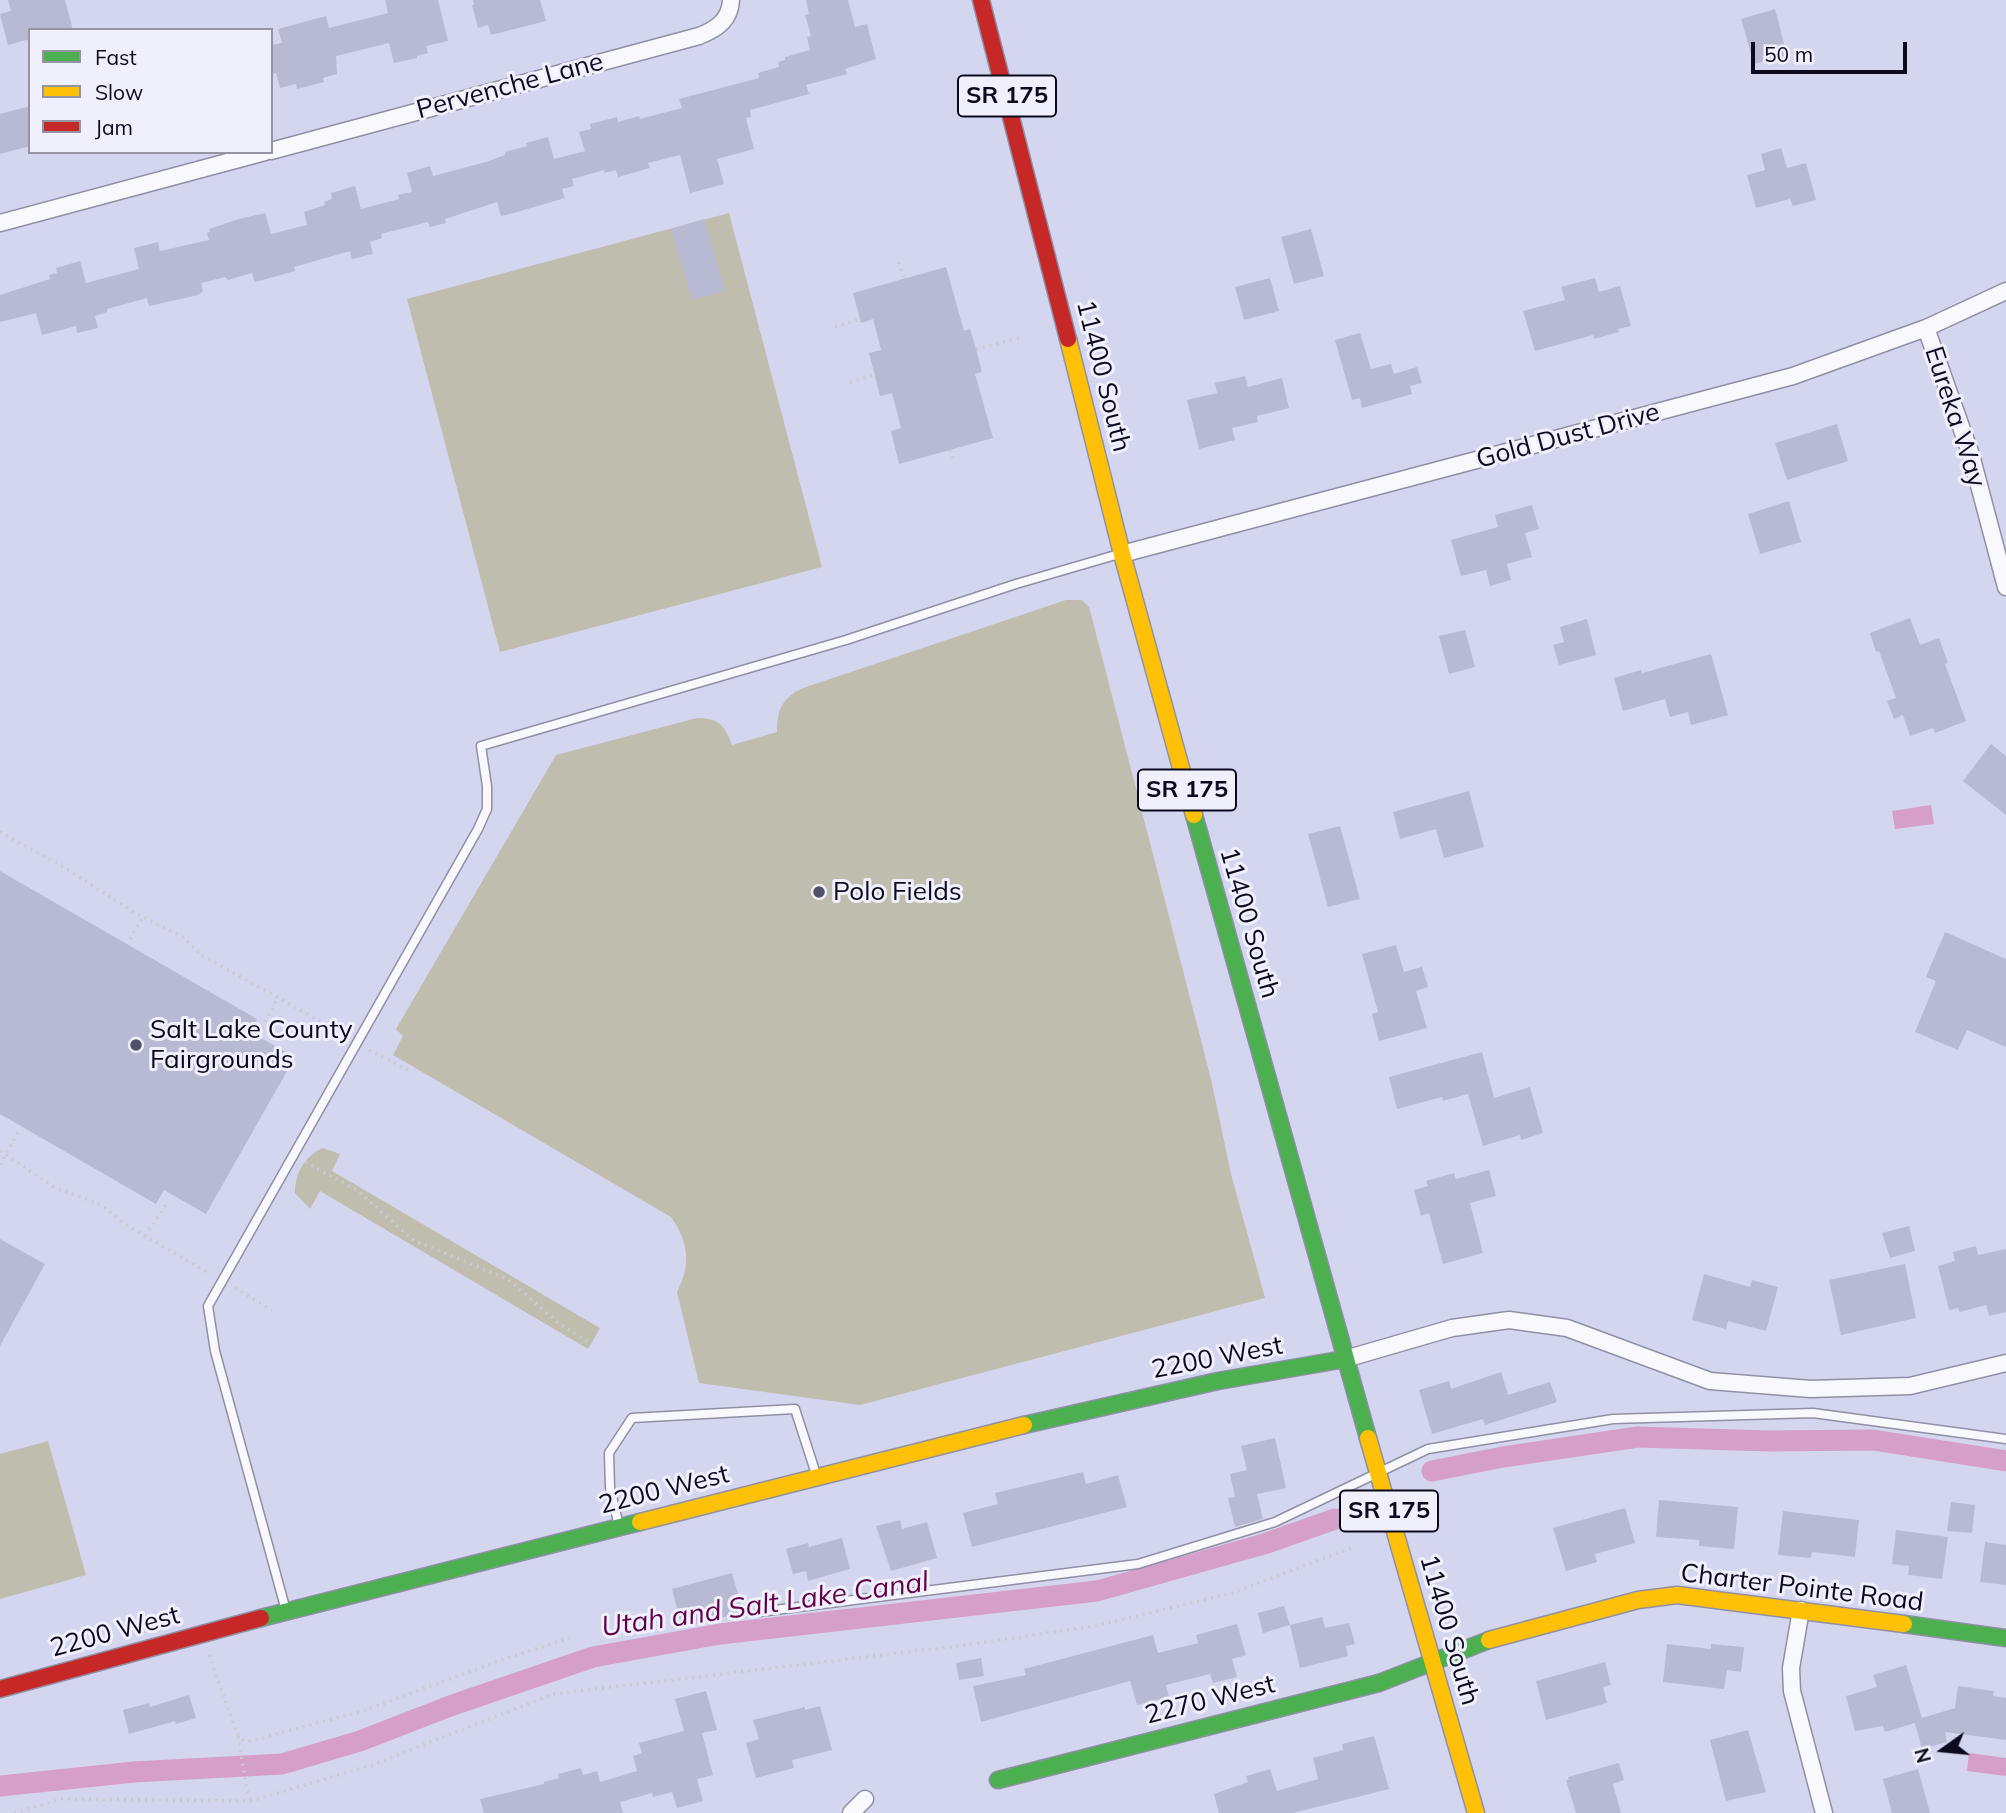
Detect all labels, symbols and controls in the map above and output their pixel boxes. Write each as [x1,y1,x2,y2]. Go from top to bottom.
legend [28,28,273,154]
scale bar [1754,28,1910,72]
text: 50 m [1764,41,1813,67]
text: Fast [95,44,137,70]
street label: Pervenche Lane [413,46,607,126]
road number: SR 175 [958,76,1056,116]
text: Slow [95,79,143,105]
text: Jam [95,114,133,140]
street label: 11400 South [1069,297,1137,455]
street label: Eureka Way [1918,343,1992,491]
street label: Gold Dust Drive [1473,397,1663,475]
road number: SR 175 [1138,770,1236,810]
street label: 11400 South [1213,844,1285,1002]
place label: Polo Fields [833,876,962,908]
marker: Polo Fields [811,884,827,900]
place label: Salt Lake County Fairgrounds [150,1014,353,1076]
marker: Salt Lake County Fairgrounds [128,1037,144,1053]
street label: 2200 West [1149,1330,1285,1386]
street label: 2200 West [596,1459,732,1521]
road number: SR 175 [1340,1490,1438,1532]
street label: 11400 South [1413,1551,1485,1709]
street label: Charter Pointe Road [1679,1558,1925,1618]
water label: Utah and Salt Lake Canal [599,1565,931,1645]
street label: 2200 West [47,1600,183,1664]
street label: 2270 West [1142,1669,1278,1731]
north arrow [1908,1715,1978,1785]
text: N [1909,1745,1936,1765]

